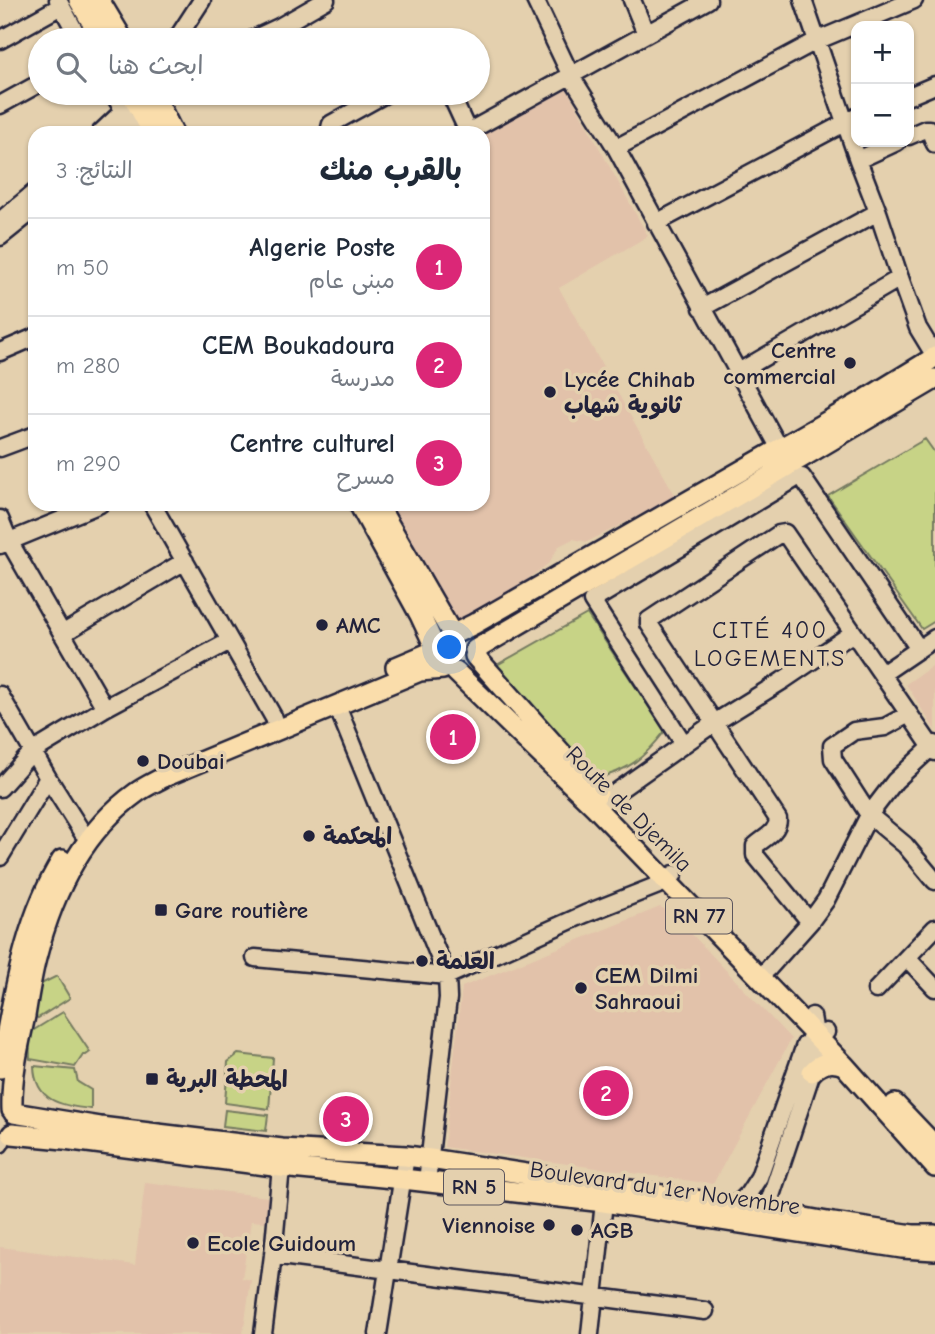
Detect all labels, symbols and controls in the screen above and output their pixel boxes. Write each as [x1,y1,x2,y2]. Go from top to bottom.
map controls [851,21,914,147]
button: + [851,21,914,84]
search box [28,28,490,105]
icon: search [52,48,90,86]
text: ابحث هنا [108,51,204,81]
button: − [851,84,914,147]
text: بالقرب منك [320,153,462,188]
text: النتائج: 3 [56,157,133,184]
text: Algerie Poste [249,233,395,263]
text: 50 m [56,254,109,281]
text: 1 [434,254,444,281]
text: مبنى عام [309,267,395,294]
text: CEM Boukadoura [202,331,395,361]
place label: Centre commercial [723,337,836,390]
text: 280 m [56,352,121,379]
text: 2 [433,352,445,379]
marker: Centre commercial [842,355,858,371]
text: مدرسة [331,365,395,392]
place label: Lycée Chihab ثانوية شهاب [564,366,695,420]
marker: Lycée Chihab ثانوية شهاب [542,384,558,400]
text: Centre culturel [230,429,395,459]
text: 290 m [56,450,121,477]
text: 3 [433,450,445,477]
text: مسرح [337,463,395,490]
place label: AMC [336,612,381,639]
district label: CITÉ 400 LOGEMENTS [694,616,846,672]
marker: AMC [314,617,330,633]
your location [432,630,466,664]
pin: 1 [430,711,476,763]
street label: Route de Djemila [561,741,697,877]
place label: Doubai [157,748,224,775]
marker: Doubai [135,753,151,769]
place label: المحكمة [323,823,392,850]
marker: المحكمة [301,828,317,844]
place label: Gare routière [175,897,308,924]
road number: RN 77 [666,898,732,934]
marker: Gare routière [153,902,169,918]
place label: العلمة [436,948,495,975]
marker: العلمة [414,953,430,969]
place label: CEM Dilmi Sahraoui [595,962,698,1015]
marker: CEM Dilmi Sahraoui [573,980,589,996]
place label: المحطة البرية [166,1066,288,1093]
pin: 2 [583,1067,629,1119]
marker: المحطة البرية [144,1071,160,1087]
pin: 3 [323,1093,369,1145]
street label: Boulevard du 1er Novembre [528,1156,802,1220]
road number: RN 5 [444,1170,504,1204]
place label: Viennoise [442,1212,535,1239]
marker: Viennoise [541,1217,557,1233]
place label: AGB [591,1217,634,1244]
marker: AGB [569,1222,585,1238]
place label: Ecole Guidoum [207,1230,356,1257]
marker: Ecole Guidoum [185,1235,201,1251]

